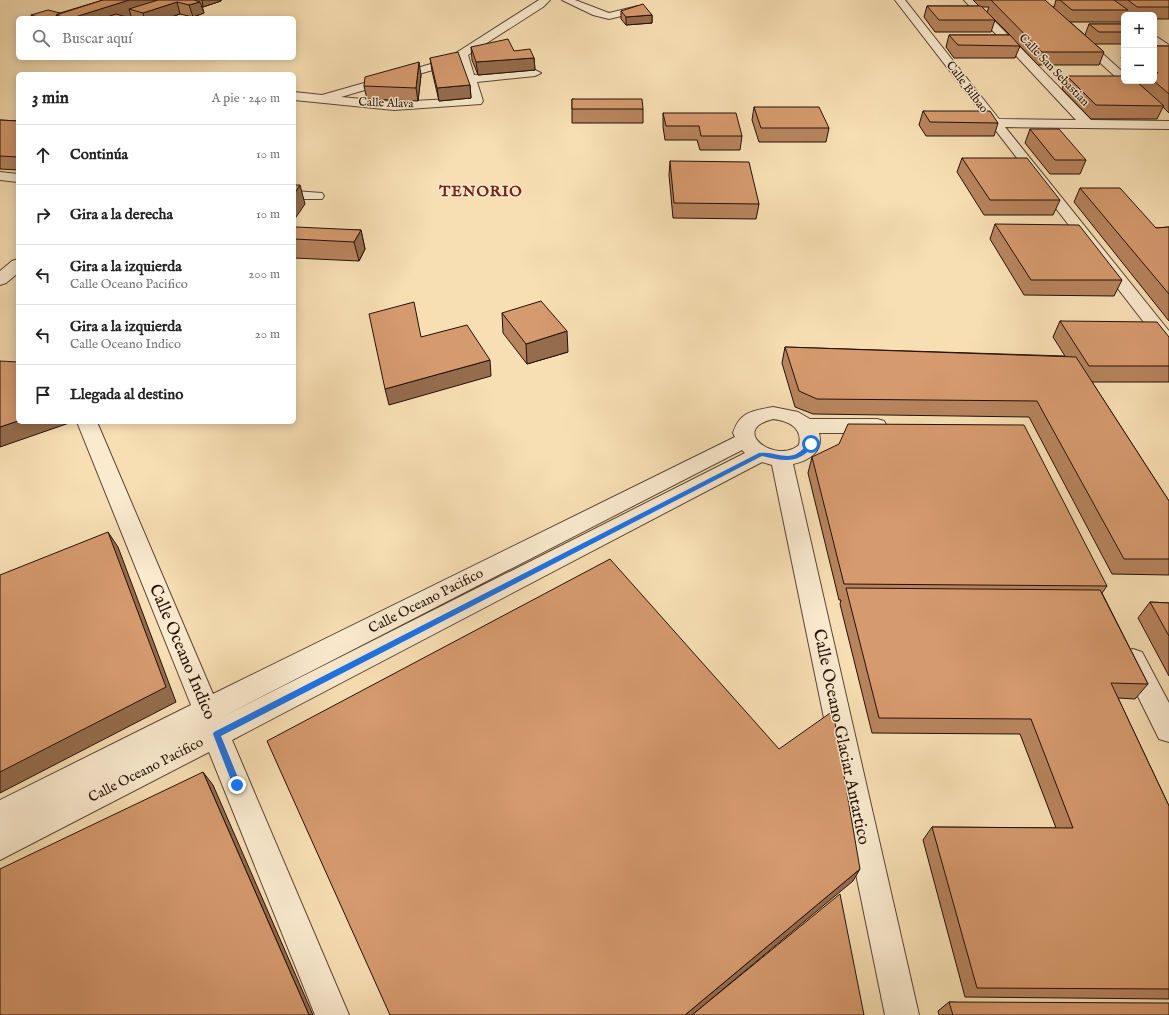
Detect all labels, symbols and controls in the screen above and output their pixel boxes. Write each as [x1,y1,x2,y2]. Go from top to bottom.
map controls [1121,12,1157,84]
button: + [1121,12,1157,48]
search box [16,16,296,60]
icon: search [30,27,52,49]
text: Buscar aquí [62,29,132,48]
street label: Calle San Sebastian [1016,31,1093,110]
button: − [1121,48,1157,84]
street label: Calle Bilbao [943,58,992,116]
text: 3 min [32,88,69,109]
text: A pie · 240 m [212,90,280,107]
street label: Calle Alava [358,95,415,111]
icon: ahead [32,144,54,166]
text: Continúa [70,145,128,164]
text: 10 m [256,146,280,163]
district label: TENORIO [438,182,523,201]
icon: right [32,204,54,226]
text: Gira a la derecha [70,205,173,224]
text: 10 m [256,206,280,223]
text: Gira a la izquierda [70,257,182,276]
icon: left [32,264,54,286]
text: 200 m [248,266,280,283]
text: Calle Oceano Pacifico [70,276,188,293]
text: Gira a la izquierda [70,317,182,336]
icon: left [32,324,54,346]
text: 20 m [255,326,280,343]
text: Calle Oceano Indico [70,336,181,353]
icon: arrive [32,384,54,406]
text: Llegada al destino [70,385,183,404]
route start [802,435,820,453]
street label: Calle Oceano Pacifico [365,564,487,638]
street label: Calle Oceano Indico [144,581,220,723]
street label: Calle Oceano Glaciar Antartico [808,627,874,847]
street label: Calle Oceano Pacifico [85,733,207,807]
route end [228,776,246,794]

